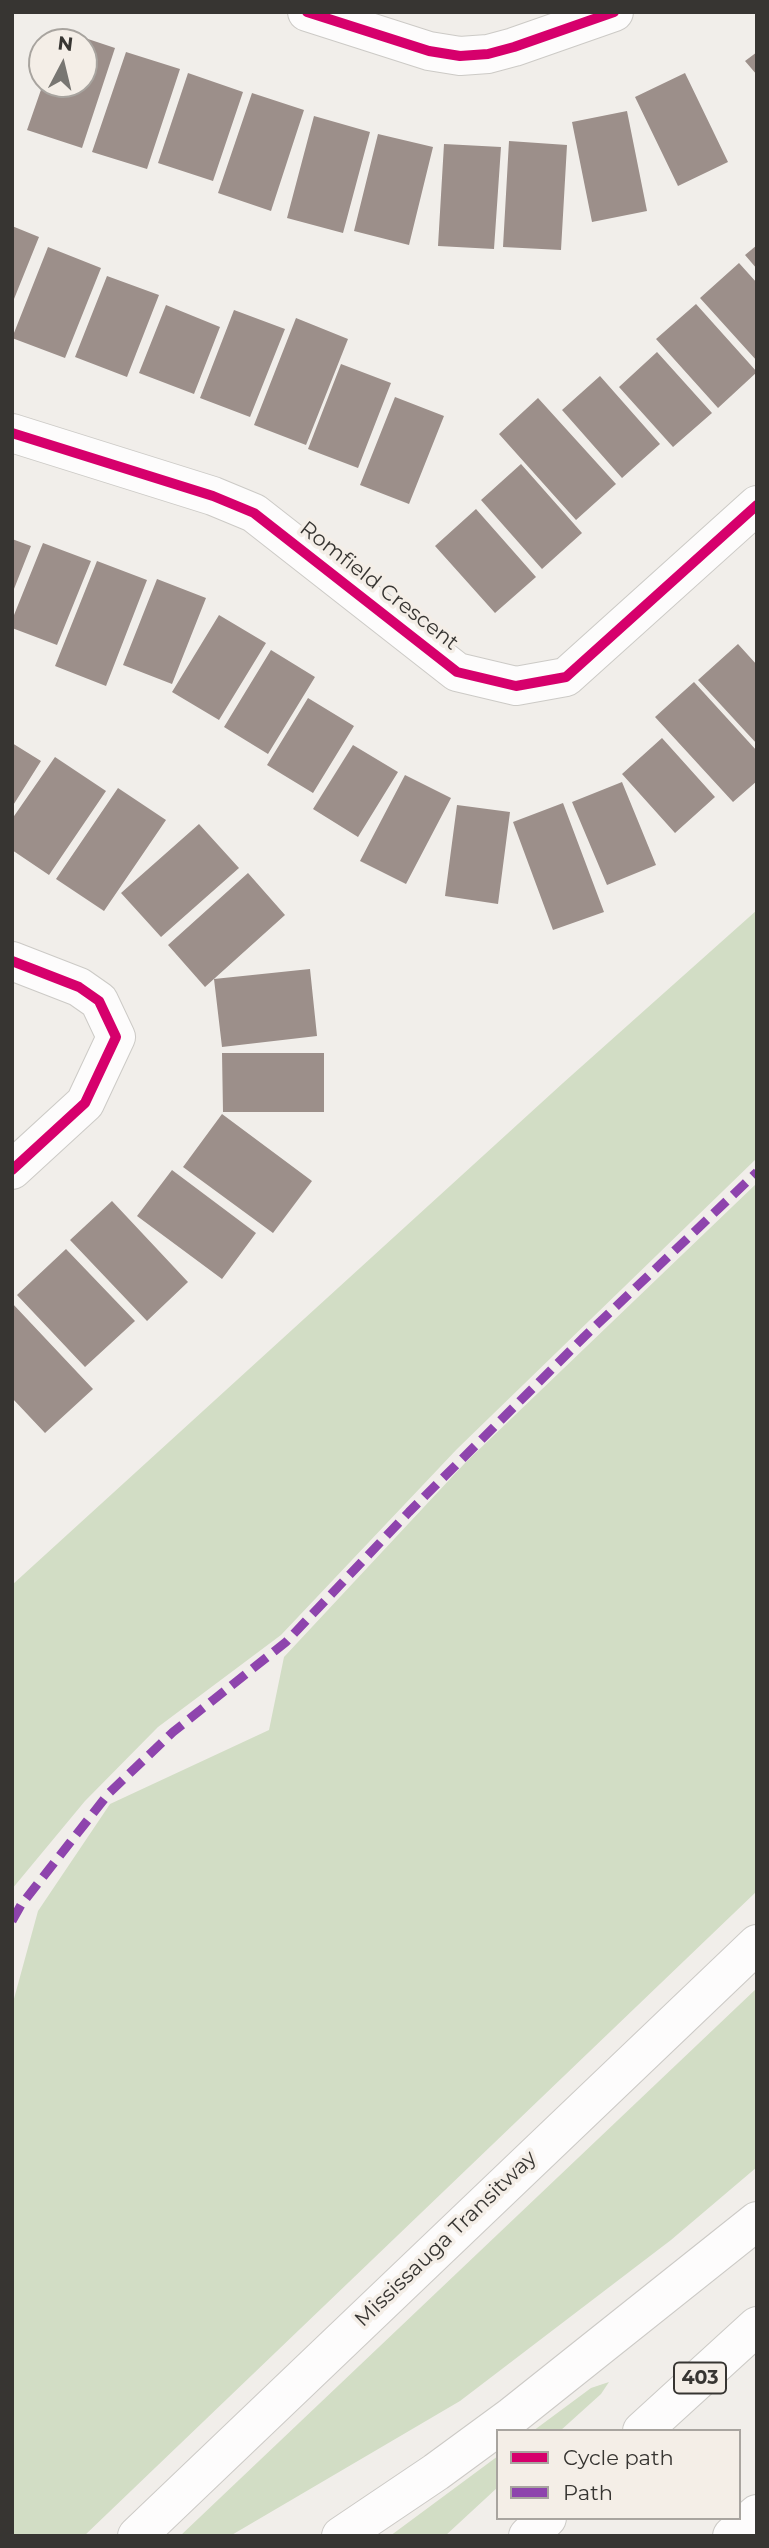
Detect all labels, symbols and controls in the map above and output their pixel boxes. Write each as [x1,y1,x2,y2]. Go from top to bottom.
north arrow [28,28,98,98]
text: N [56,31,74,56]
street label: Romfield Crescent [295,516,463,656]
street label: Mississauga Transitway [350,2146,542,2332]
road number: 403 [674,2362,726,2394]
legend [496,2429,741,2520]
text: Cycle path [563,2445,674,2470]
text: Path [563,2480,613,2505]

